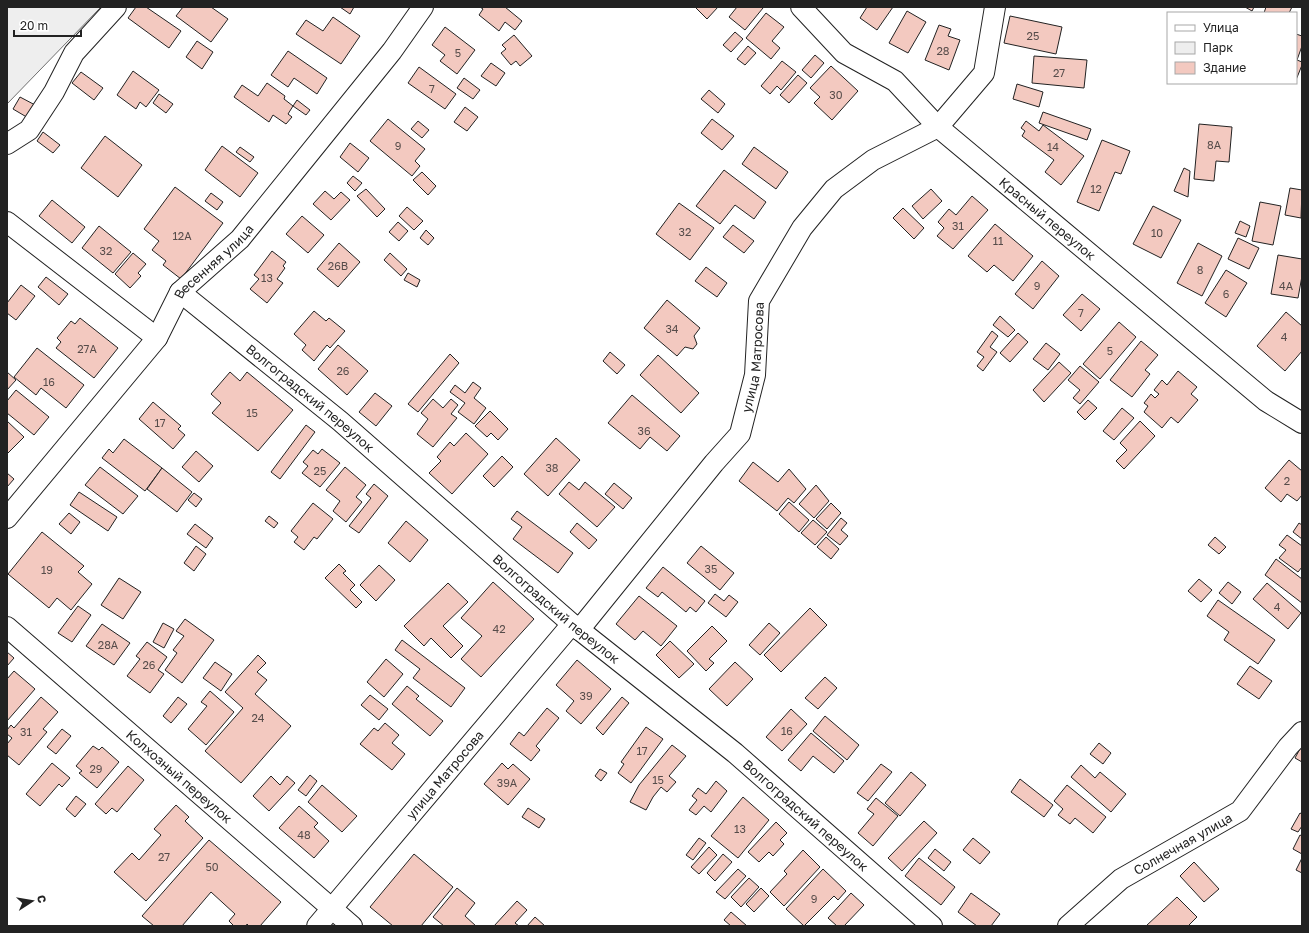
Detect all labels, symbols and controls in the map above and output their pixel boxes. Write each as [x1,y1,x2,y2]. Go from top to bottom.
scale bar [14,12,81,38]
legend [1167,12,1297,84]
text: 20 m [20,18,48,33]
text: Улица [1203,20,1239,35]
house number: 25 [1027,29,1039,42]
text: Парк [1203,40,1233,55]
house number: 28 [936,44,950,57]
house number: 5 [455,46,461,59]
text: Здание [1203,60,1246,75]
house number: 27 [1053,66,1065,79]
house number: 7 [429,82,435,95]
house number: 30 [829,88,843,101]
house number: 8А [1207,138,1222,151]
house number: 9 [395,139,401,152]
house number: 14 [1047,140,1059,153]
street label: Красный переулок [996,174,1100,264]
house number: 12 [1090,182,1102,195]
house number: 31 [952,219,964,232]
street label: Весенняя улица [170,221,257,301]
house number: 32 [679,225,691,238]
house number: 10 [1151,226,1163,239]
house number: 12А [172,229,192,242]
house number: 11 [993,234,1003,247]
house number: 32 [100,244,112,257]
house number: 26В [328,259,348,272]
house number: 8 [1197,263,1204,276]
house number: 13 [261,271,273,284]
house number: 9 [1034,279,1040,292]
house number: 4А [1279,279,1294,292]
house number: 6 [1223,287,1230,300]
street label: улица Матросова [738,301,767,414]
house number: 7 [1078,306,1084,319]
house number: 34 [665,322,679,335]
house number: 4 [1281,330,1288,343]
street label: Волгоградский переулок [243,341,378,456]
house number: 27А [77,342,97,355]
house number: 5 [1107,344,1113,357]
house number: 26 [336,364,350,377]
house number: 16 [43,375,55,388]
house number: 15 [246,406,258,419]
house number: 17 [154,416,166,429]
house number: 36 [637,424,651,437]
house number: 38 [545,461,559,474]
house number: 25 [314,464,326,477]
house number: 2 [1284,474,1290,487]
street label: Волгоградский переулок [490,551,623,667]
house number: 35 [705,562,717,575]
house number: 19 [41,563,53,576]
house number: 4 [1274,600,1281,613]
house number: 42 [492,622,506,635]
house number: 28А [98,638,119,651]
house number: 26 [142,658,156,671]
house number: 39 [579,689,593,702]
house number: 24 [251,711,265,724]
house number: 16 [781,724,793,737]
house number: 31 [20,725,32,738]
street label: Колхозный переулок [123,726,236,827]
street label: улица Матросова [403,727,487,823]
house number: 17 [636,744,648,757]
street label: Волгоградский переулок [740,756,872,875]
house number: 29 [89,762,103,775]
house number: 15 [652,773,664,786]
house number: 39А [497,776,518,789]
street label: Солнечная улица [1131,809,1235,878]
house number: 13 [734,822,746,835]
house number: 48 [297,828,311,841]
house number: 27 [158,850,170,863]
house number: 50 [205,860,219,873]
north arrow [12,881,52,921]
house number: 9 [811,892,817,905]
text: С [35,894,49,904]

